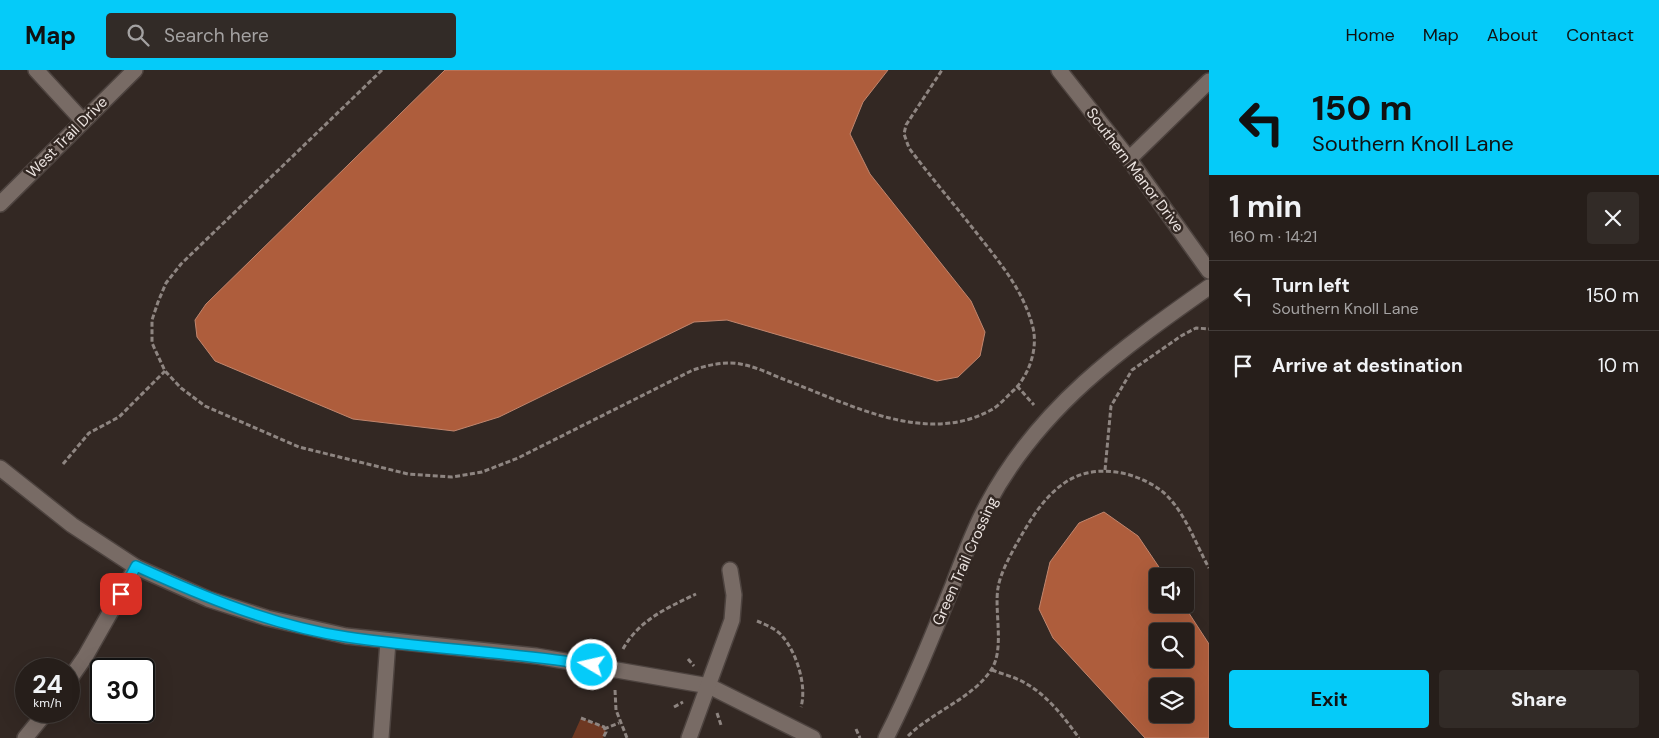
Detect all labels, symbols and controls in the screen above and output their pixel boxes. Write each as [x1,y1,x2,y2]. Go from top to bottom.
search box [106,13,456,58]
text: Map [25,20,76,51]
icon: search [124,21,152,49]
text: Search here [164,23,269,48]
text: Home [1345,23,1395,47]
text: Map [1423,23,1459,47]
text: About [1487,23,1538,47]
text: Contact [1566,23,1634,47]
text: 150 m [1312,85,1412,131]
icon: left [1229,90,1294,155]
street label: West Trail Drive [22,92,112,182]
street label: Southern Manor Drive [1082,104,1188,236]
text: Southern Knoll Lane [1312,129,1514,158]
text: 1 min [1229,187,1302,226]
button: close [1587,192,1639,244]
text: 160 m · 14:21 [1229,226,1317,247]
text: Turn left [1272,273,1350,298]
icon: left [1229,282,1257,310]
text: 150 m [1587,283,1639,308]
text: Southern Knoll Lane [1272,298,1419,319]
icon: arrive [1229,352,1257,380]
text: Arrive at destination [1272,353,1463,378]
text: 10 m [1598,353,1639,378]
street label: Green Trail Crossing [928,493,1002,629]
map controls [1149,568,1194,723]
button: sound [1149,568,1194,613]
pin [100,573,142,615]
icon: arrive [107,580,135,608]
button: search [1149,623,1194,668]
position arrow [565,638,617,690]
speed limit sign: 30 [90,658,155,723]
text: 24 [32,668,63,701]
button: Exit [1229,670,1429,728]
button: Share [1439,670,1639,728]
button: layers [1149,678,1194,723]
text: km/h [33,695,62,711]

